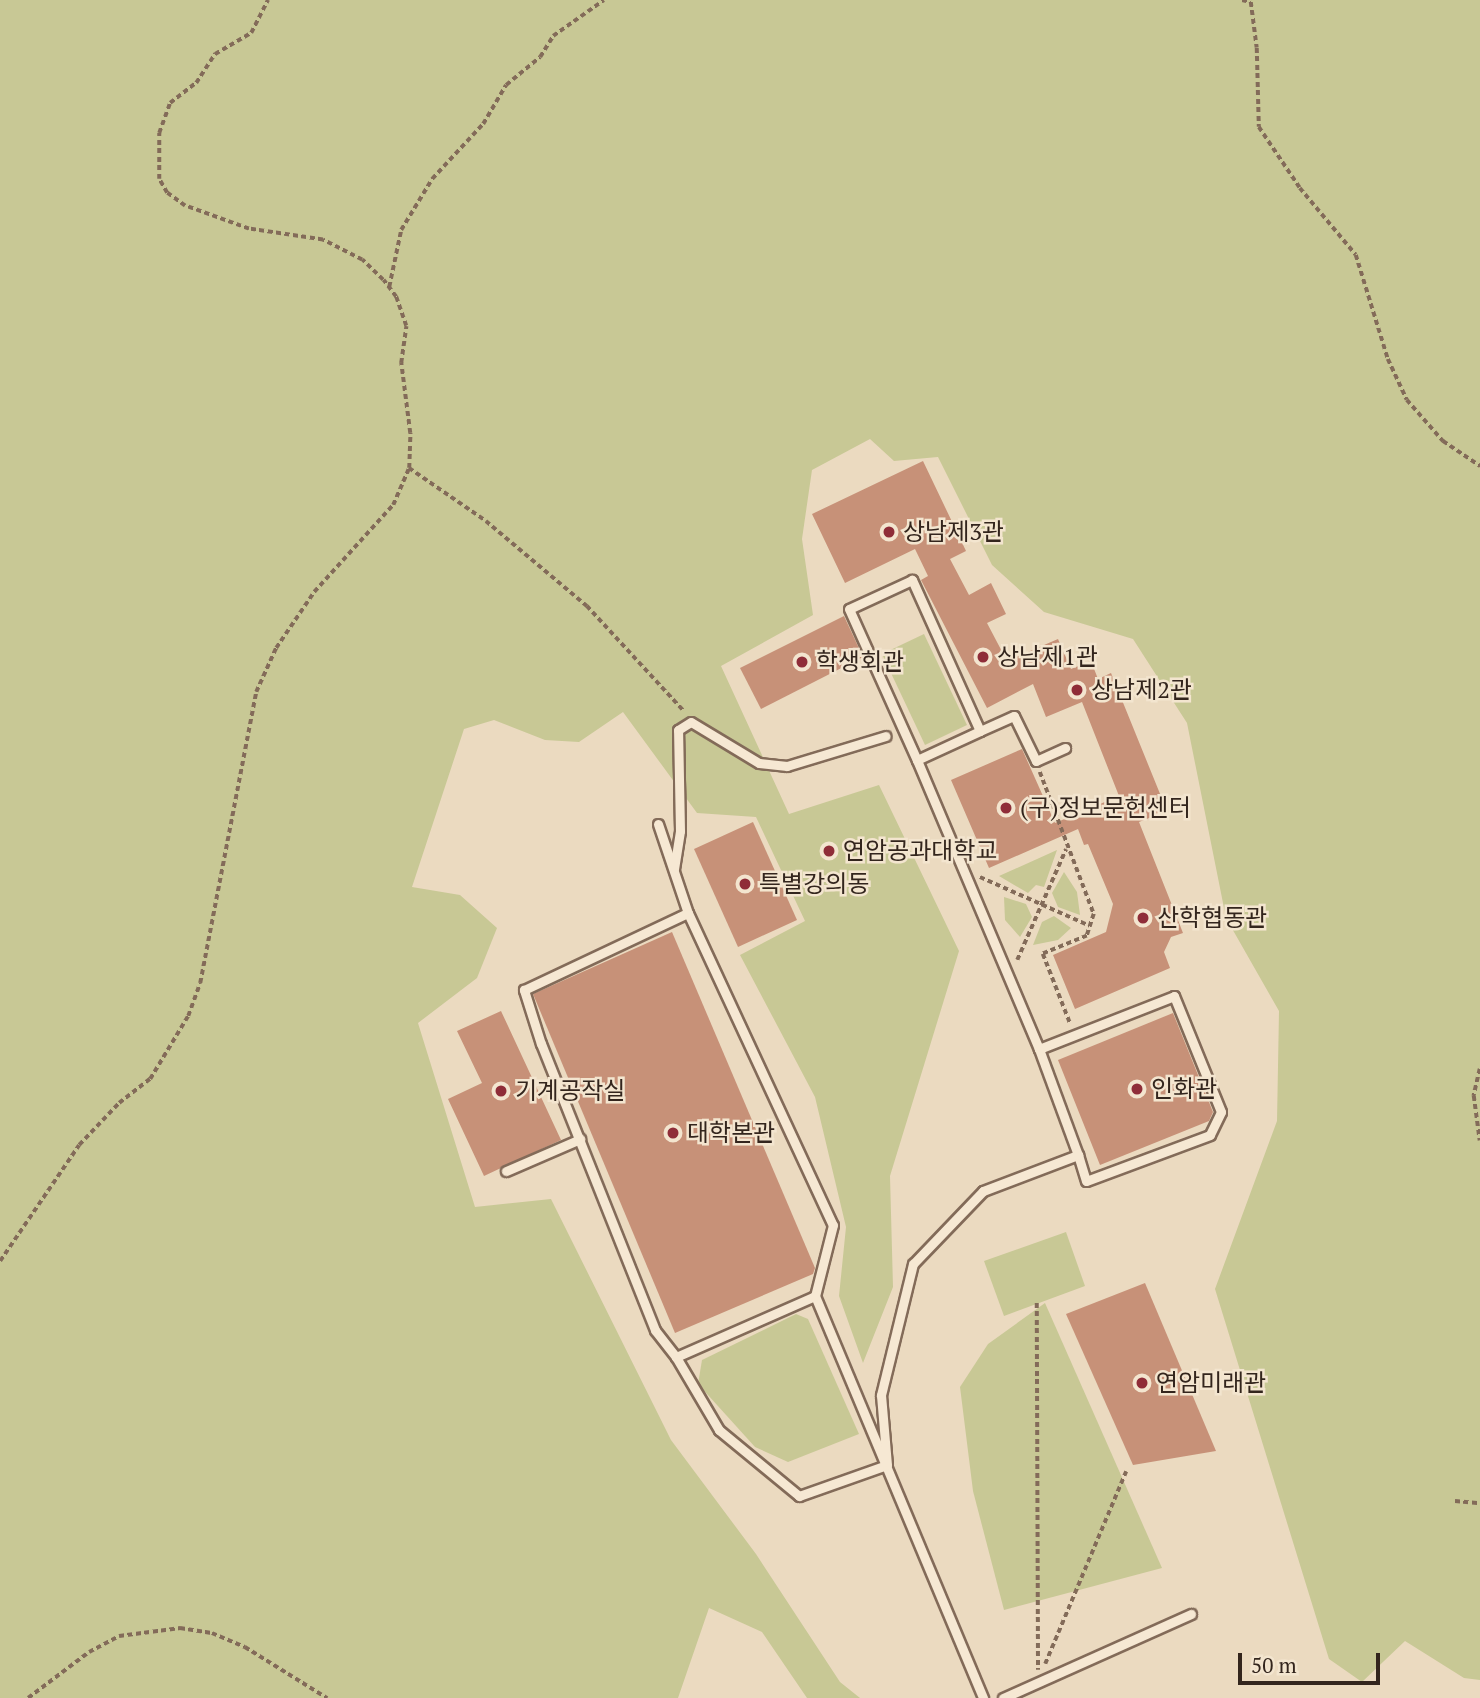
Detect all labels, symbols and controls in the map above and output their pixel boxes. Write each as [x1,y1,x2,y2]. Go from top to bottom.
place label: 상남제3관 [903,518,1004,546]
marker: 상남제3관 [881,524,897,540]
place label: 상남제1관 [997,643,1098,671]
place label: 학생회관 [816,648,904,676]
marker: 상남제1관 [975,649,991,665]
marker: 학생회관 [794,654,810,670]
place label: 상남제2관 [1091,676,1192,704]
marker: 상남제2관 [1069,682,1085,698]
place label: (구)정보문헌센터 [1020,794,1191,822]
marker: (구)정보문헌센터 [998,800,1014,816]
place label: 연암공과대학교 [843,837,998,865]
marker: 연암공과대학교 [821,843,837,859]
place label: 특별강의동 [759,870,869,898]
marker: 특별강의동 [737,876,753,892]
place label: 산학협동관 [1157,904,1267,932]
marker: 산학협동관 [1135,910,1151,926]
place label: 인화관 [1151,1075,1217,1103]
place label: 기계공작실 [515,1077,625,1105]
marker: 인화관 [1129,1081,1145,1097]
marker: 기계공작실 [493,1083,509,1099]
place label: 대학본관 [687,1119,775,1147]
marker: 대학본관 [665,1125,681,1141]
place label: 연암미래관 [1156,1369,1266,1397]
marker: 연암미래관 [1134,1375,1150,1391]
scale bar [1242,1638,1384,1682]
text: 50 m [1251,1651,1297,1679]

